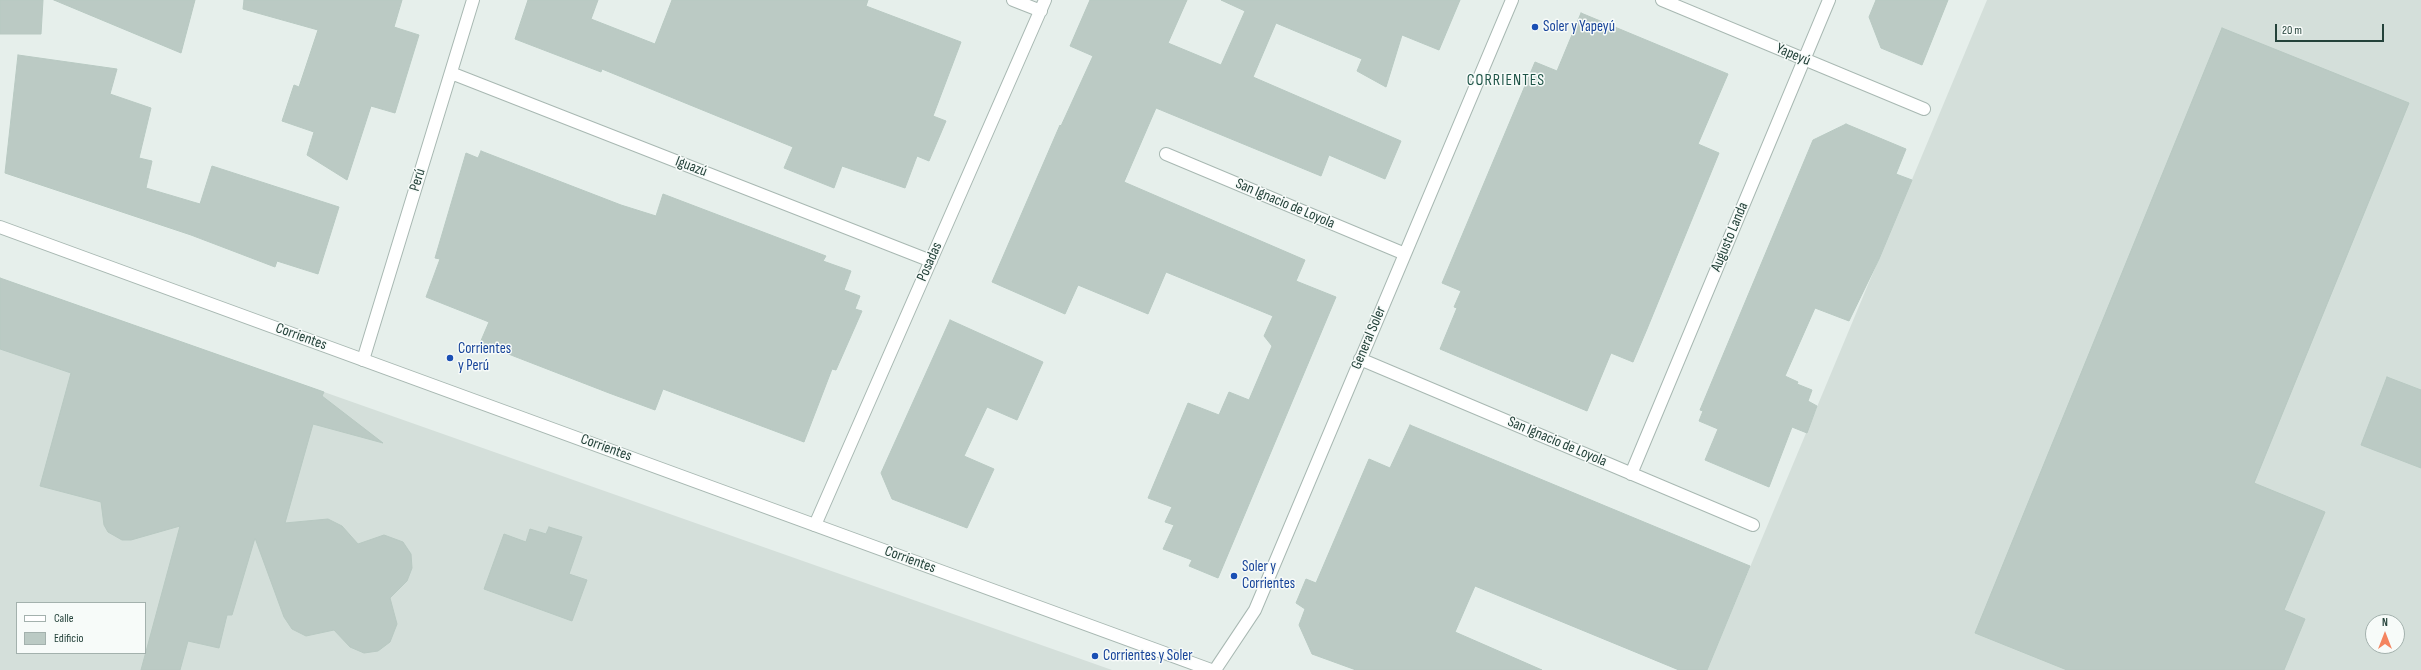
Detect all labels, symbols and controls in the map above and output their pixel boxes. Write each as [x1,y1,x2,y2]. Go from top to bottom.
scale bar [2277,16,2386,42]
place label: Soler y Yapeyú [1543,18,1615,36]
marker: Soler y Yapeyú [1530,22,1540,32]
text: 20 m [2282,23,2302,38]
street label: Yapeyú [1773,40,1813,70]
district label: CORRIENTES [1467,71,1545,91]
street label: Iguazú [673,153,709,181]
street label: Perú [406,166,430,194]
street label: San Ignacio de Loyola [1233,175,1337,233]
street label: Augusto Landa [1707,200,1753,274]
street label: Posadas [913,240,947,284]
street label: General Soler [1348,304,1390,372]
street label: Corrientes [273,319,329,355]
place label: Corrientes y Perú [458,340,511,375]
marker: Corrientes y Perú [445,353,455,363]
street label: San Ignacio de Loyola [1505,413,1609,471]
street label: Corrientes [578,430,634,466]
street label: Corrientes [882,542,938,578]
place label: Soler y Corrientes [1242,558,1295,593]
marker: Soler y Corrientes [1229,571,1239,581]
legend [16,602,146,654]
text: Calle [54,611,74,626]
north arrow [2365,614,2405,654]
text: N [2382,616,2388,629]
text: Edificio [54,631,83,646]
place label: Corrientes y Soler [1103,647,1193,665]
marker: Corrientes y Soler [1090,651,1100,661]

